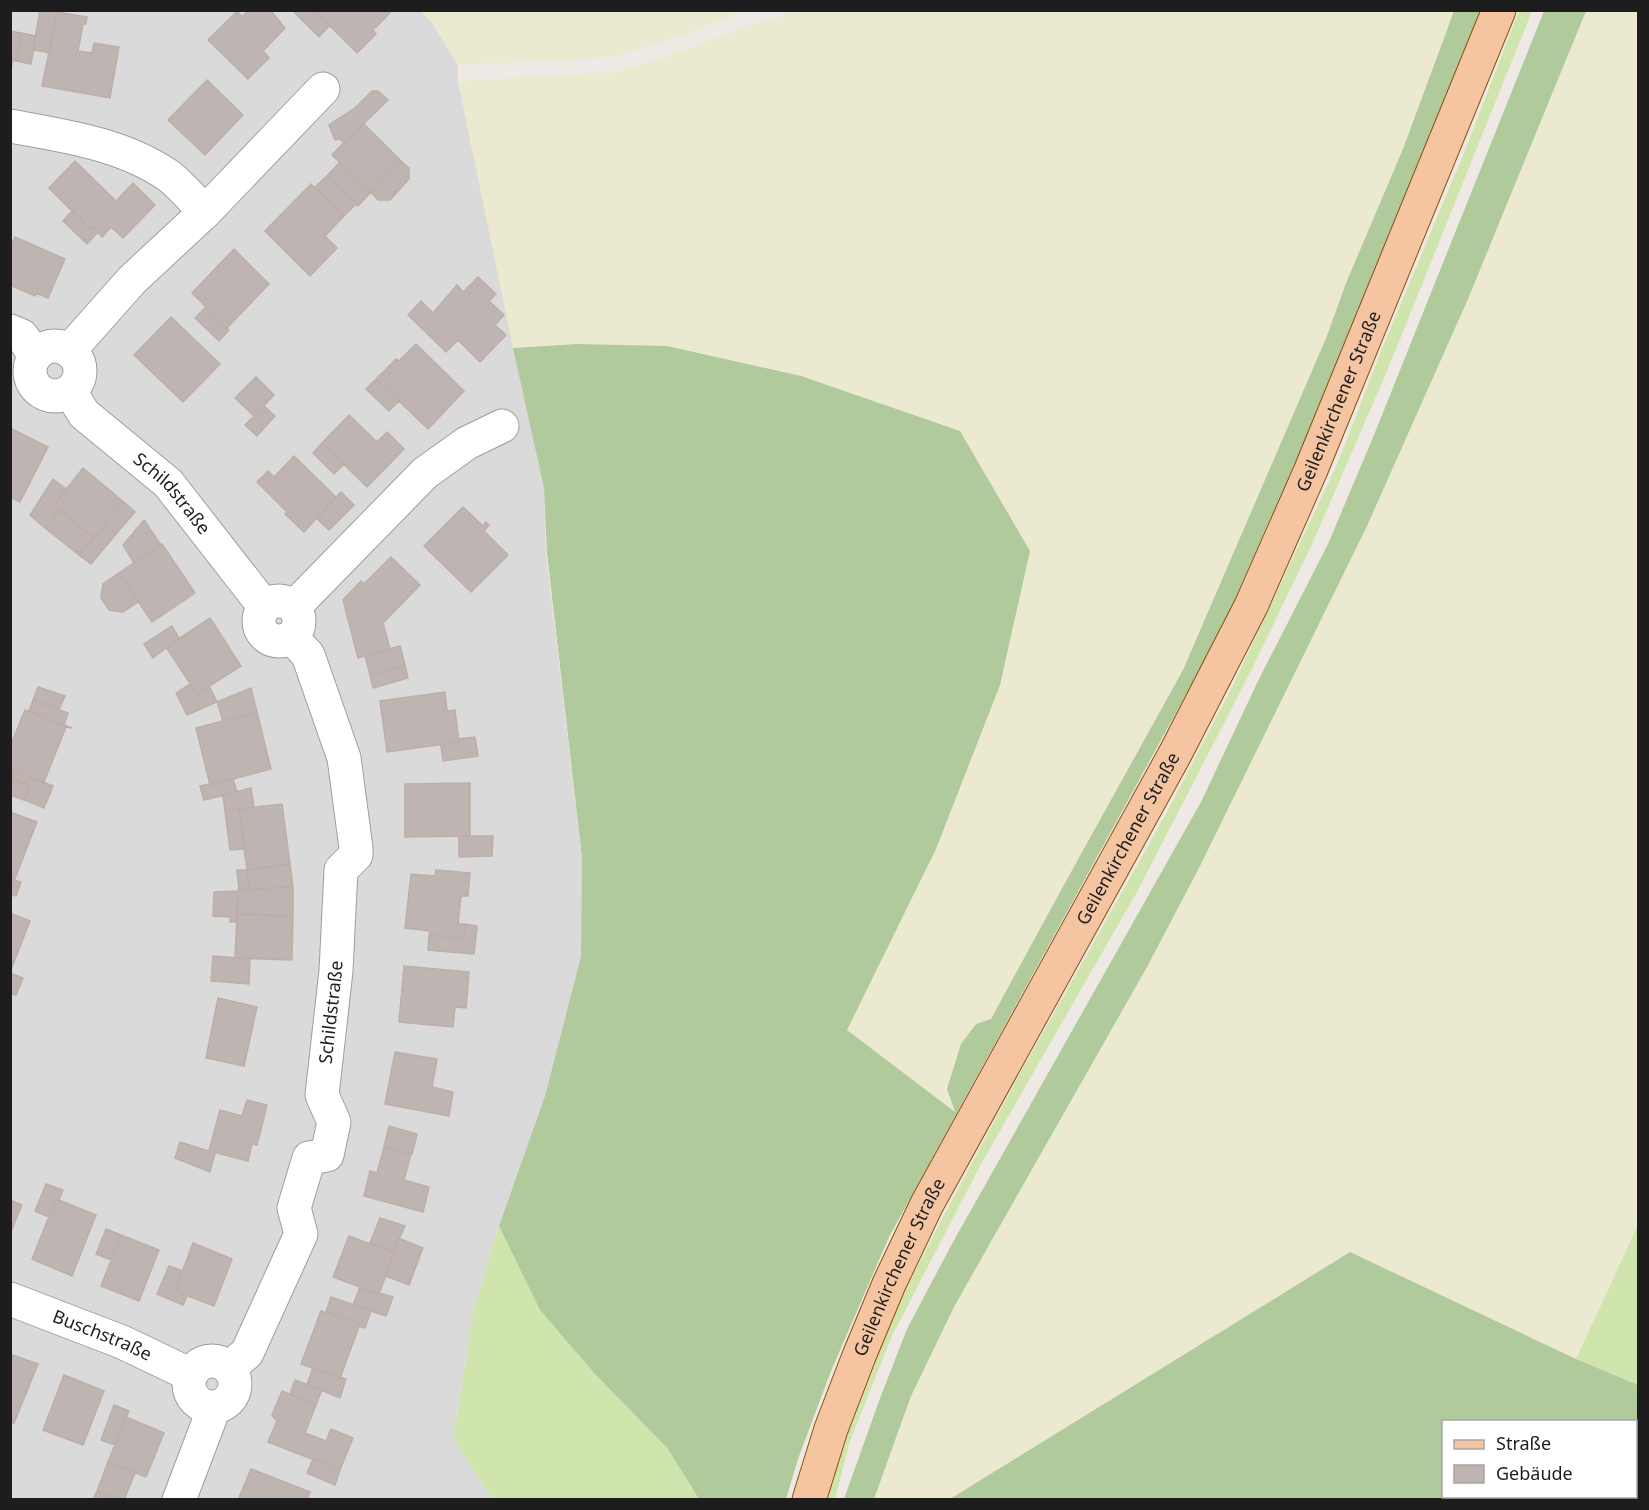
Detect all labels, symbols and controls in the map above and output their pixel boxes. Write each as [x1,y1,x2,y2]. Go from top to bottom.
street label: Geilenkirchener Straße [1290,307,1386,495]
street label: Schildstraße [129,447,217,539]
street label: Geilenkirchener Straße [1070,748,1185,929]
street label: Schildstraße [313,960,347,1065]
street label: Geilenkirchener Straße [847,1173,950,1360]
street label: Buschstraße [49,1304,156,1366]
legend [1442,1420,1637,1498]
text: Straße [1496,1431,1551,1455]
text: Gebäude [1496,1461,1573,1485]

